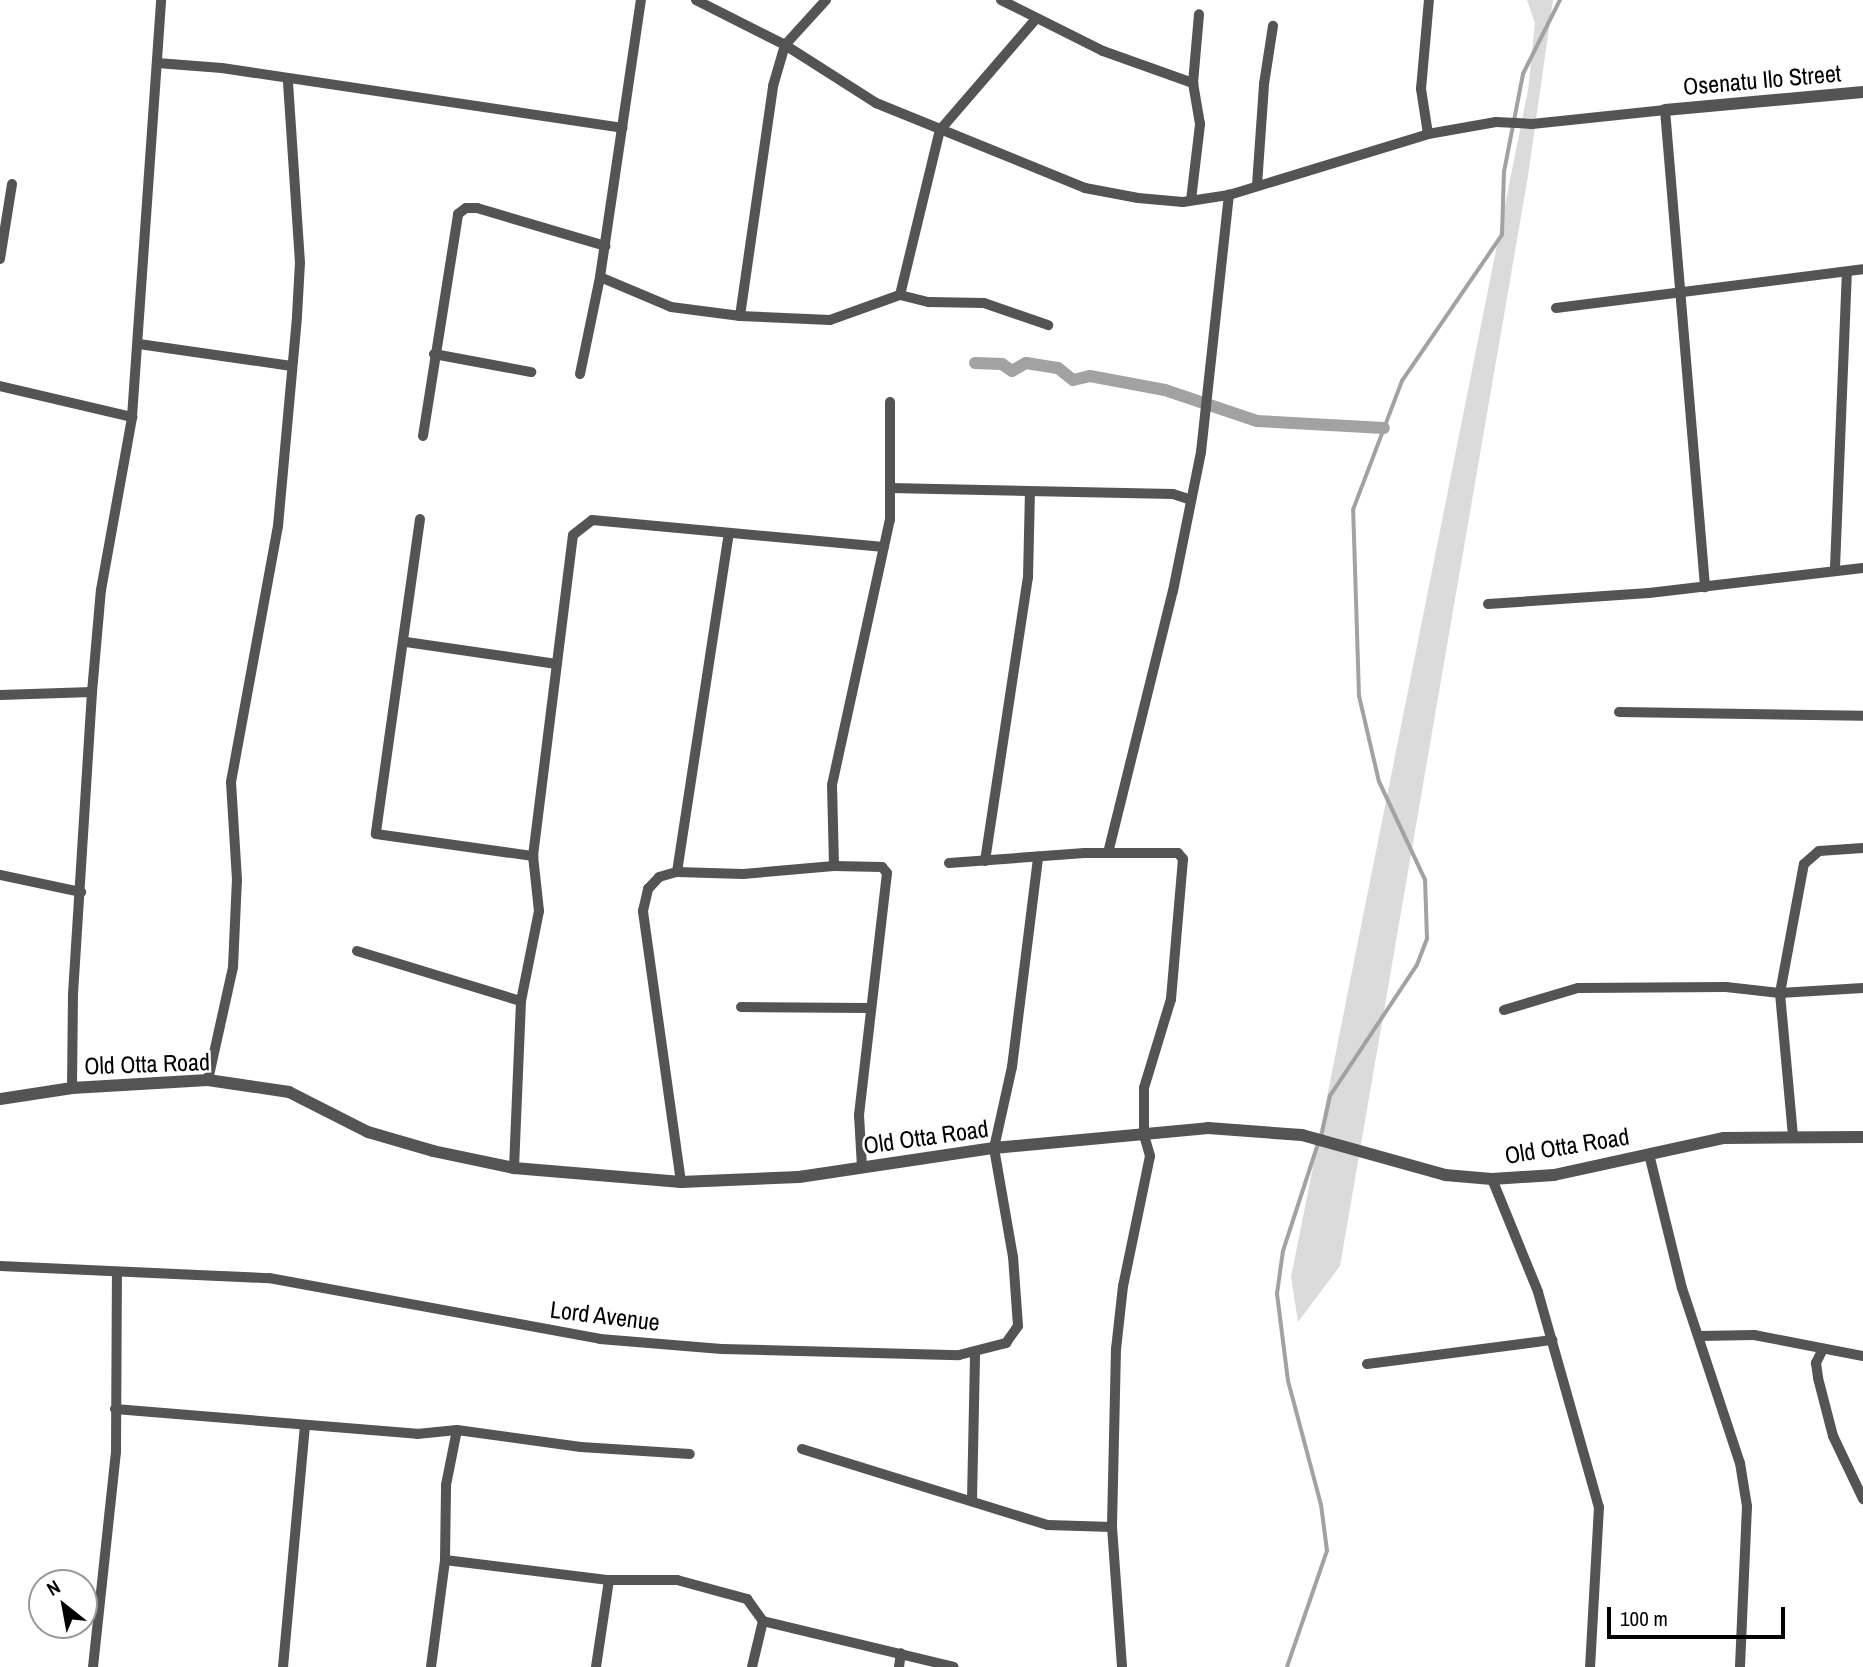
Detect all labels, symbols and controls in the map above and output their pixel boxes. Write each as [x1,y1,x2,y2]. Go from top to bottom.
street label: Osenatu Ilo Street [1682,59,1842,101]
street label: Old Otta Road [84,1047,210,1081]
street label: Old Otta Road [862,1114,990,1160]
street label: Old Otta Road [1503,1122,1631,1170]
street label: Lord Avenue [548,1295,662,1337]
north arrow [28,1569,98,1639]
text: N [42,1574,65,1602]
scale bar [1611,1594,1790,1638]
text: 100 m [1620,1604,1668,1633]

